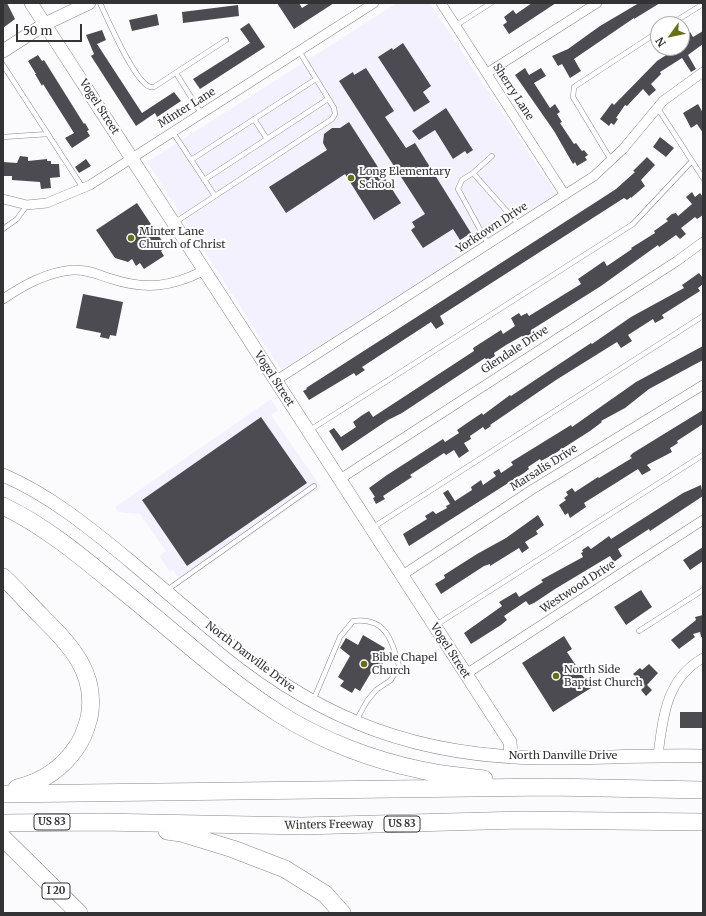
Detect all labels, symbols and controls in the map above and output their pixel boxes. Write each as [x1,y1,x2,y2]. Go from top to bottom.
scale bar [18,16,84,42]
north arrow [650,16,690,56]
text: 50 m [23,23,52,38]
text: N [653,35,669,49]
street label: Sherry Lane [490,61,536,123]
street label: Vogel Street [76,77,122,137]
street label: Minter Lane [156,85,218,131]
place label: Long Elementary School [359,165,451,191]
marker: Long Elementary School [346,173,356,183]
street label: Yorktown Drive [454,200,530,256]
place label: Minter Lane Church of Christ [139,225,226,251]
marker: Minter Lane Church of Christ [126,233,136,243]
street label: Glendale Drive [479,323,551,377]
street label: Vogel Street [251,349,297,409]
street label: Marsalis Drive [508,442,580,494]
street label: Westwood Drive [538,558,618,616]
street label: North Danville Drive [203,619,297,695]
street label: Vogel Street [427,621,473,681]
place label: Bible Chapel Church [372,651,437,677]
marker: Bible Chapel Church [359,659,369,669]
place label: North Side Baptist Church [564,663,643,689]
marker: North Side Baptist Church [551,671,561,681]
street label: North Danville Drive [509,749,617,763]
road number: US 83 [34,814,70,830]
road number: US 83 [384,816,420,832]
street label: Winters Freeway [285,818,373,832]
road number: I 20 [42,883,70,899]

